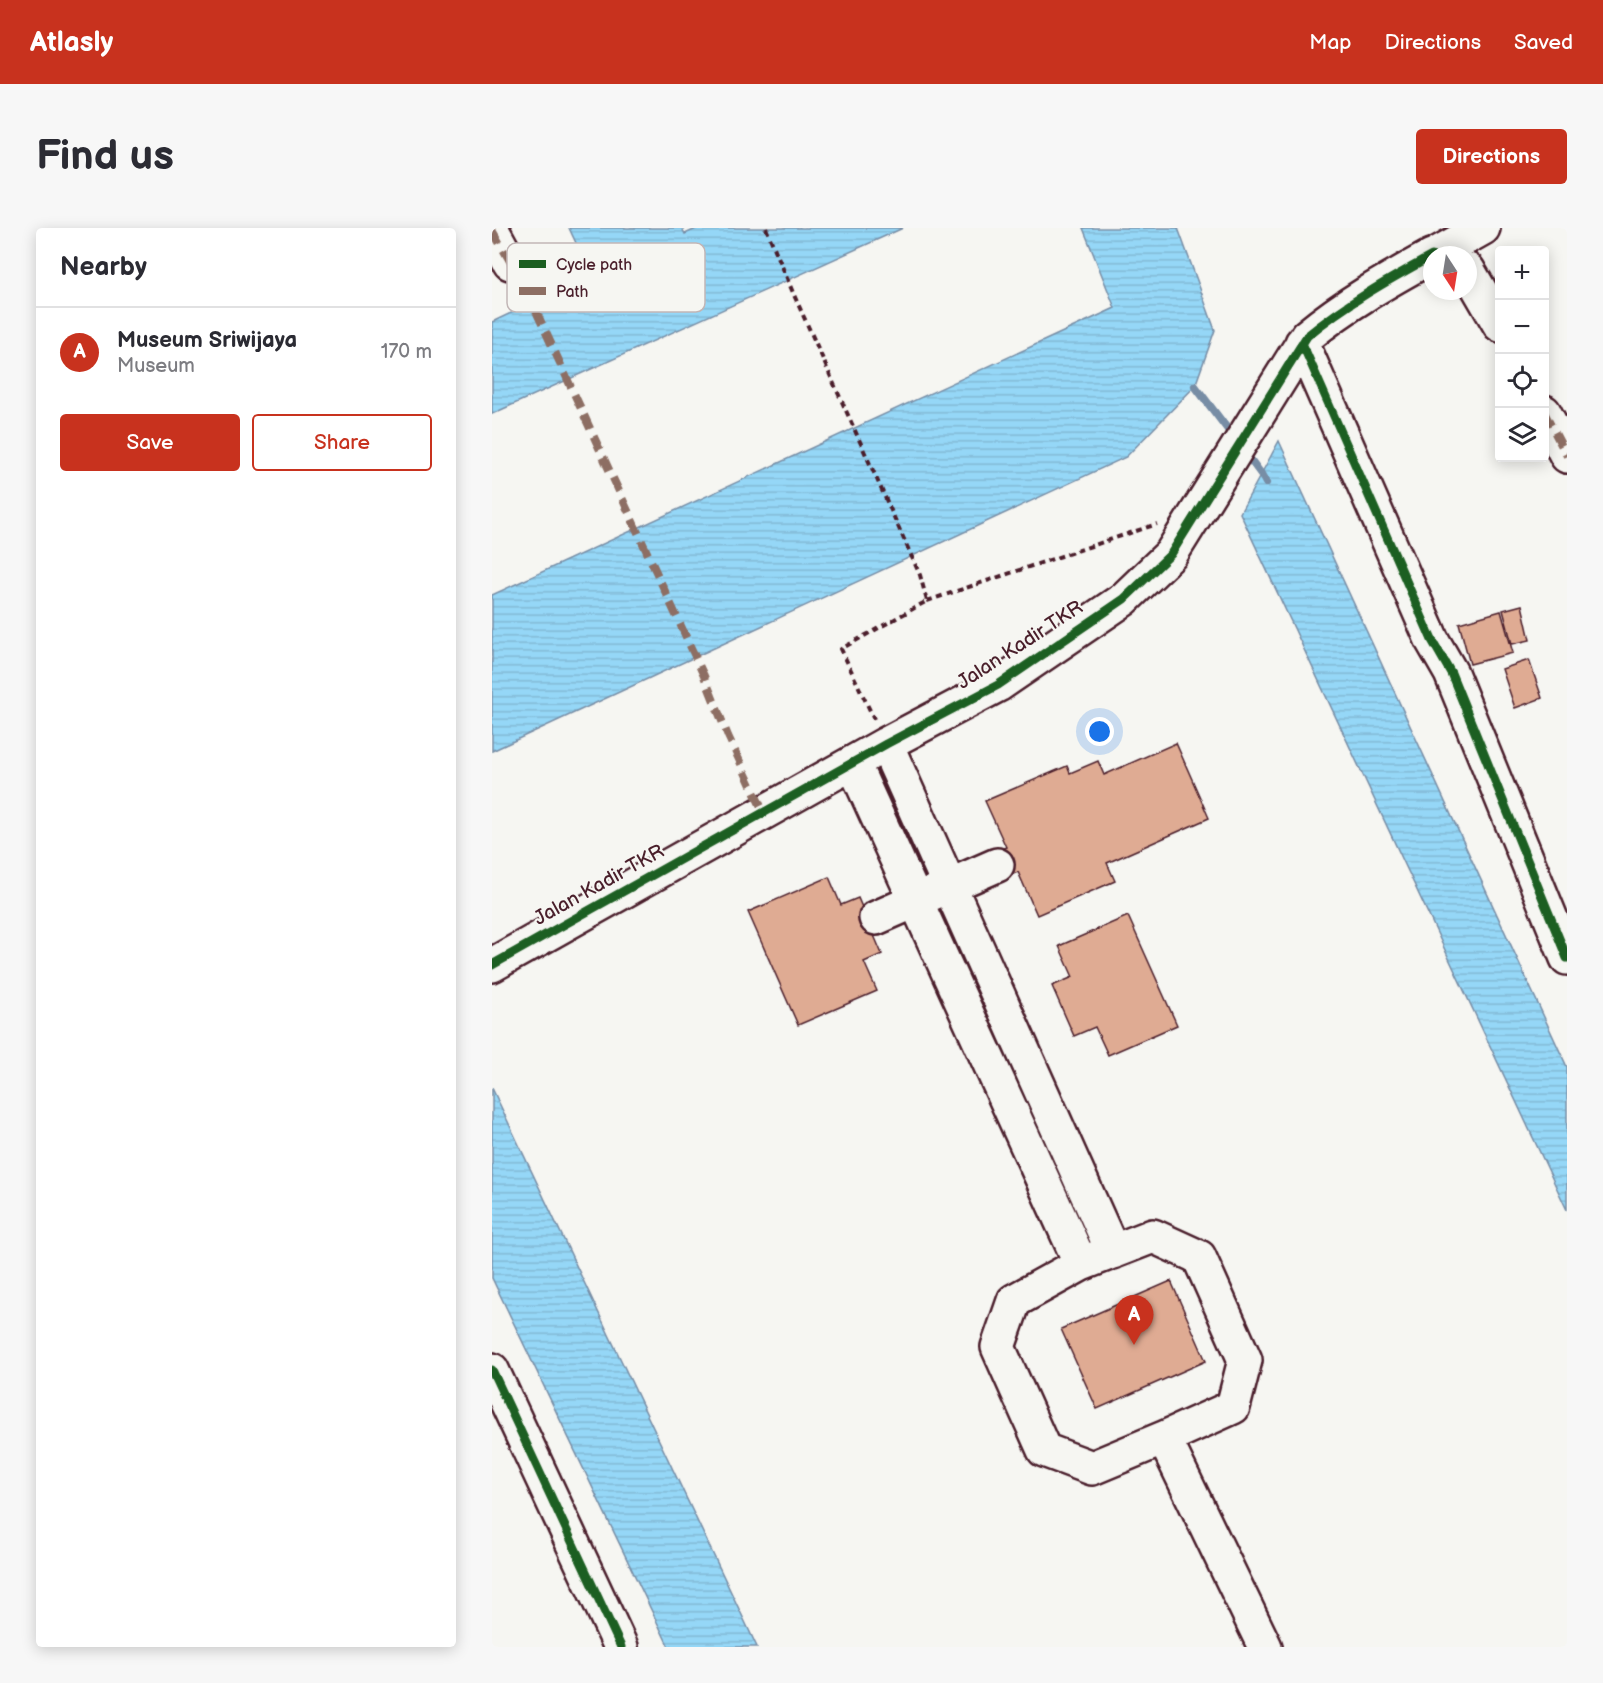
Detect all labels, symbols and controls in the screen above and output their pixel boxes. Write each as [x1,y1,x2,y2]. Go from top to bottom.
text: Atlasly [30,26,113,59]
text: Map [1309,30,1352,55]
text: Directions [1385,30,1481,55]
text: Saved [1514,30,1573,55]
button: Directions [1416,129,1567,184]
text: Find us [36,131,174,182]
legend [507,243,705,312]
north arrow [1423,246,1477,300]
map controls [1495,246,1549,462]
button: + [1495,246,1549,300]
text: Nearby [60,252,147,283]
text: Cycle path [556,256,632,275]
text: Path [556,283,588,302]
button: − [1495,300,1549,354]
text: Museum Sriwijaya [117,327,297,354]
text: A [73,340,86,364]
text: 170 m [381,340,432,364]
text: Museum [117,354,195,378]
button: locate [1495,354,1549,408]
button: layers [1495,408,1549,462]
button: Save [60,414,240,471]
button: Share [252,414,432,471]
street label: Jalan Kadir TKR [953,595,1087,695]
your location [1085,717,1114,746]
street label: Jalan Kadir TKR [530,839,668,931]
pin: A [1114,1296,1154,1345]

